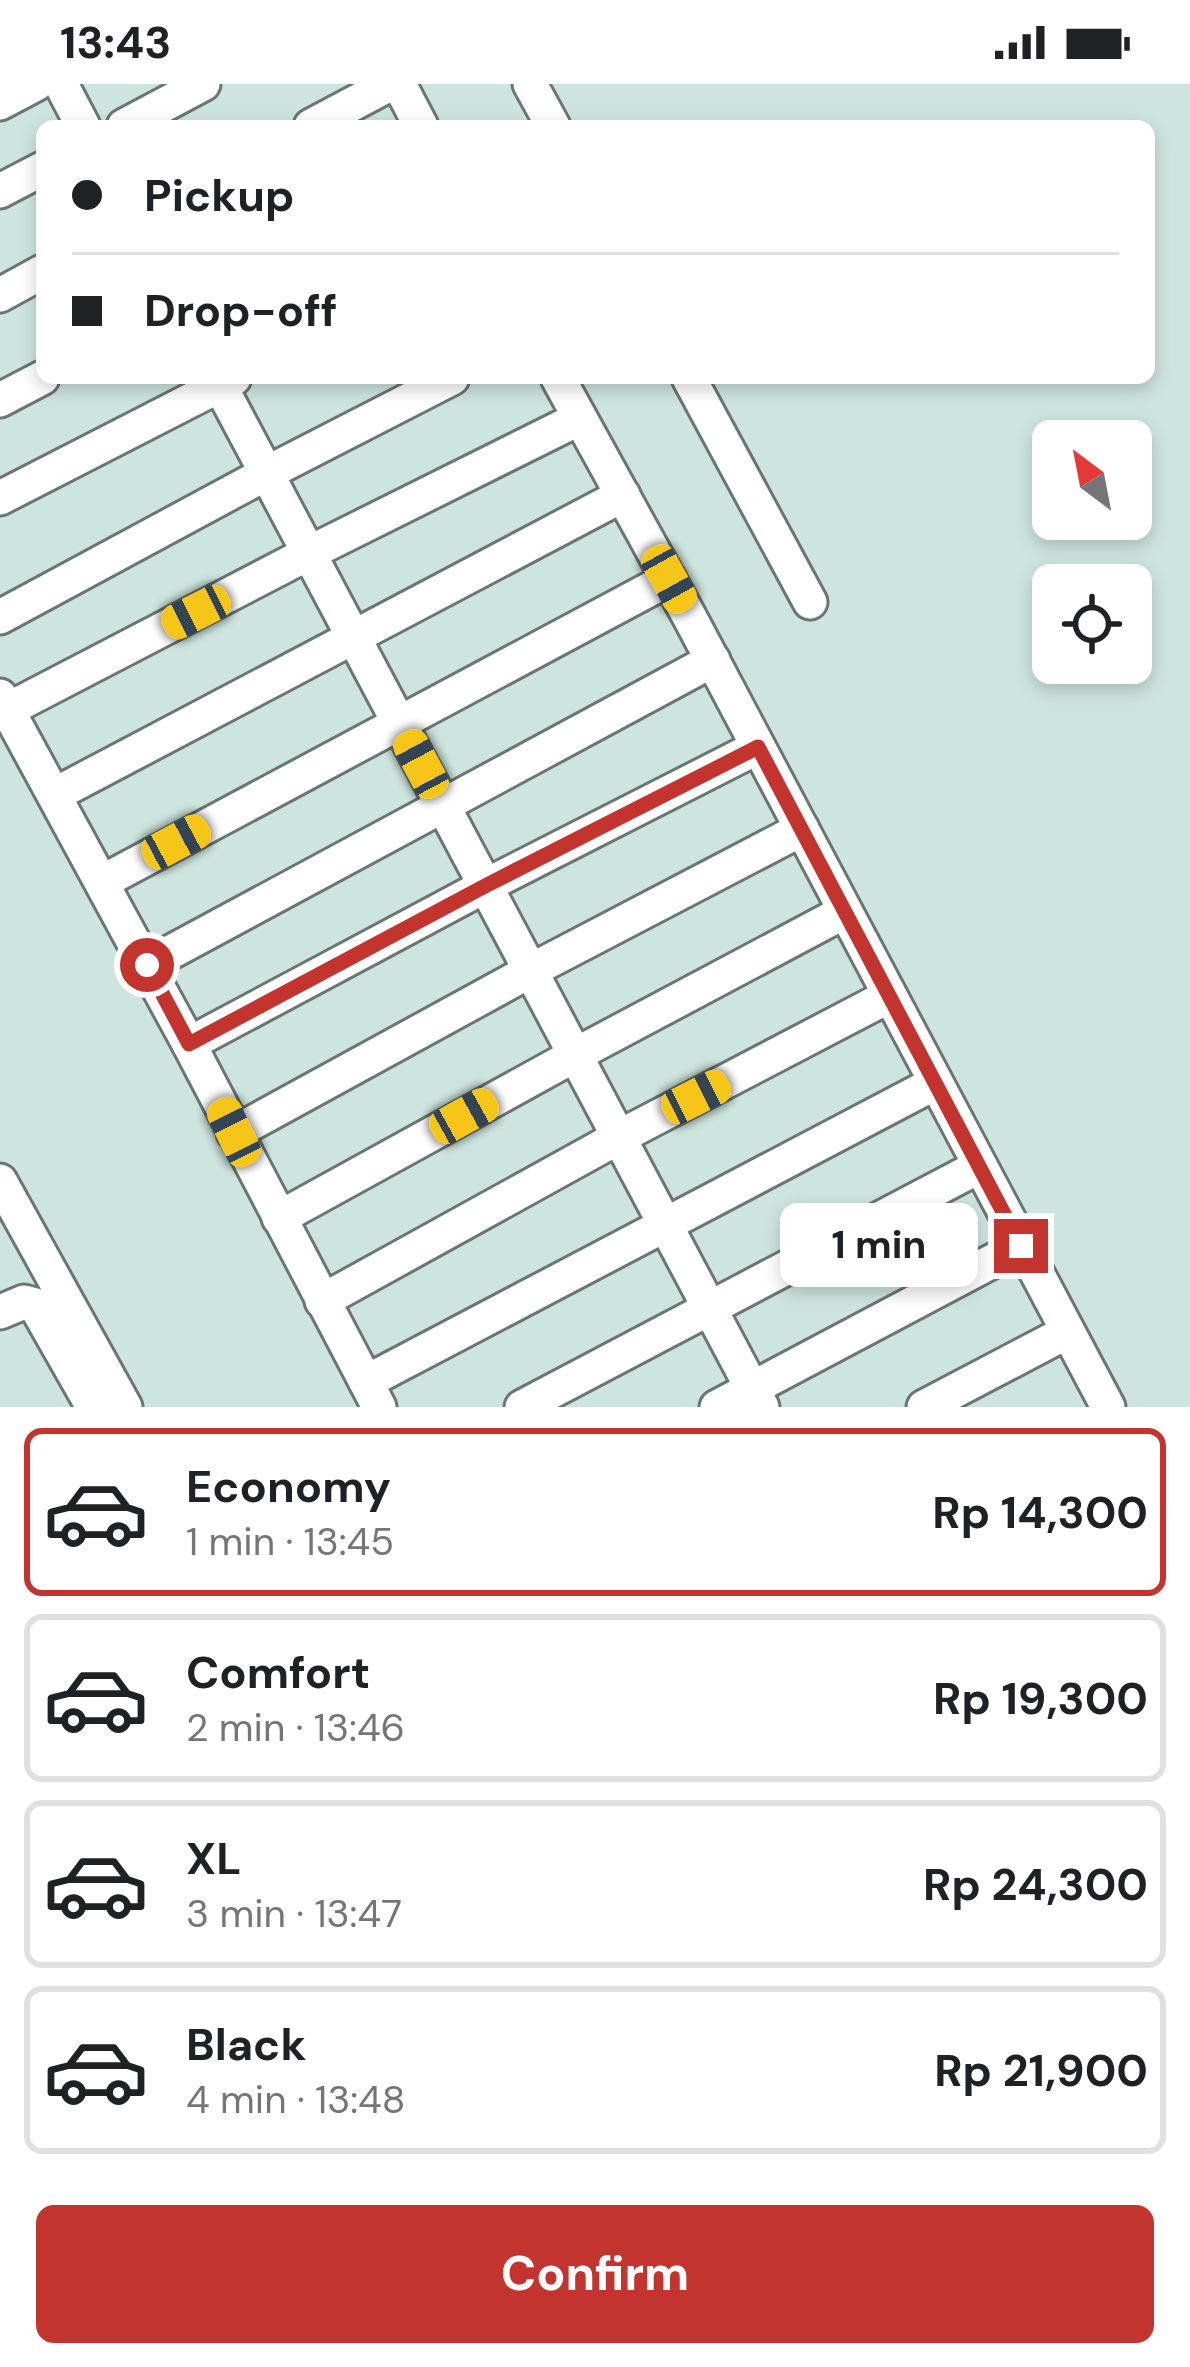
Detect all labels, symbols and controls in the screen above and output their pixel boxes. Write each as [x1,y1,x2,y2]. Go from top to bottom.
text: 13:43 [60,13,171,72]
text: Pickup [144,166,294,225]
text: Drop-off [144,281,338,340]
north arrow [1032,420,1152,540]
map controls [1032,420,1152,684]
car [636,539,702,619]
button: locate [1032,564,1152,684]
car [156,580,236,644]
car [388,724,454,804]
car [136,809,216,875]
route start [120,938,174,992]
car [656,1065,736,1129]
car [424,1083,504,1149]
car [202,1092,266,1172]
callout: 1 min [781,1204,979,1288]
text: 1 min [832,1219,926,1270]
route end [994,1219,1048,1273]
text: Economy [186,1457,391,1516]
icon: car [42,1458,150,1566]
text: Rp 14,300 [932,1483,1148,1542]
text: 1 min · 13:45 [186,1516,394,1567]
text: Comfort [186,1643,370,1702]
icon: car [42,1644,150,1752]
text: Rp 19,300 [933,1669,1148,1728]
text: 2 min · 13:46 [186,1702,405,1753]
text: XL [186,1829,241,1888]
icon: car [42,1830,150,1938]
text: Rp 24,300 [923,1855,1148,1914]
text: 3 min · 13:47 [186,1888,402,1939]
text: Black [186,2015,306,2074]
icon: car [42,2016,150,2124]
text: Rp 21,900 [934,2041,1148,2100]
text: 4 min · 13:48 [186,2074,406,2125]
button: Confirm [36,2205,1154,2343]

